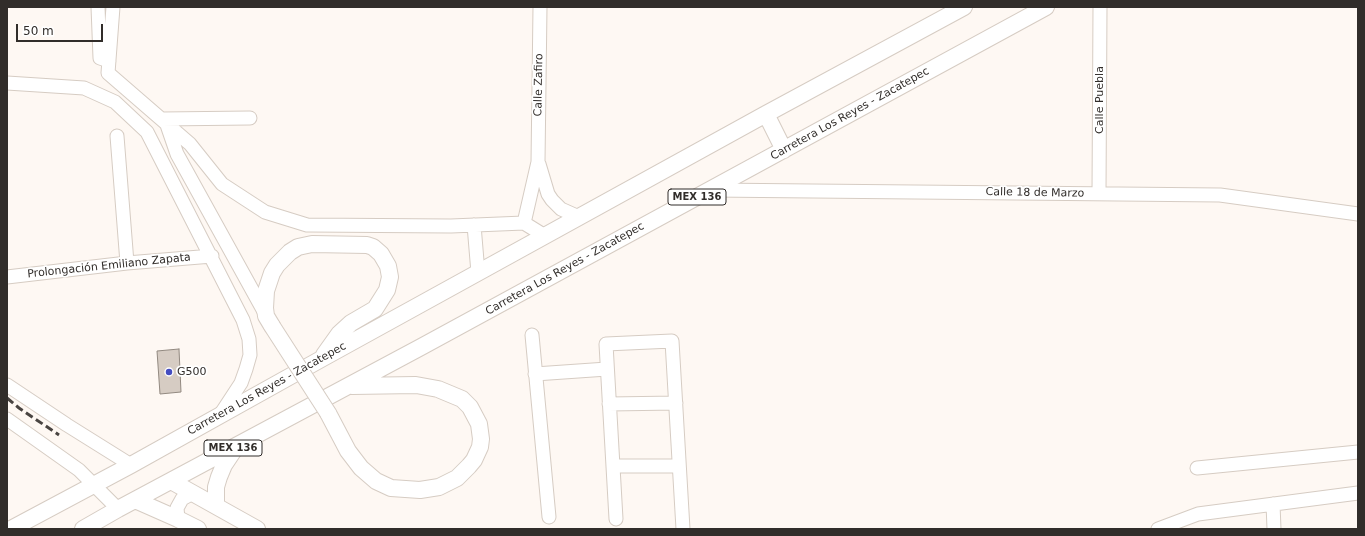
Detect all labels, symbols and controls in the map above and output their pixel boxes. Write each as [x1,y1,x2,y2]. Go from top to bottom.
scale bar [18,16,105,42]
text: 50 m [23,24,54,38]
street label: Calle Zafiro [532,53,546,117]
street label: Carretera Los Reyes - Zacatepec [768,65,932,163]
street label: Calle Puebla [1093,66,1107,134]
street label: Calle 18 de Marzo [985,186,1085,200]
road number: MEX 136 [668,189,726,205]
street label: Carretera Los Reyes - Zacatepec [483,220,647,318]
street label: Prolongación Emiliano Zapata [27,251,191,281]
street label: Carretera Los Reyes - Zacatepec [185,340,349,438]
place label: G500 [177,365,207,379]
marker: G500 [164,367,174,377]
road number: MEX 136 [204,440,262,456]

